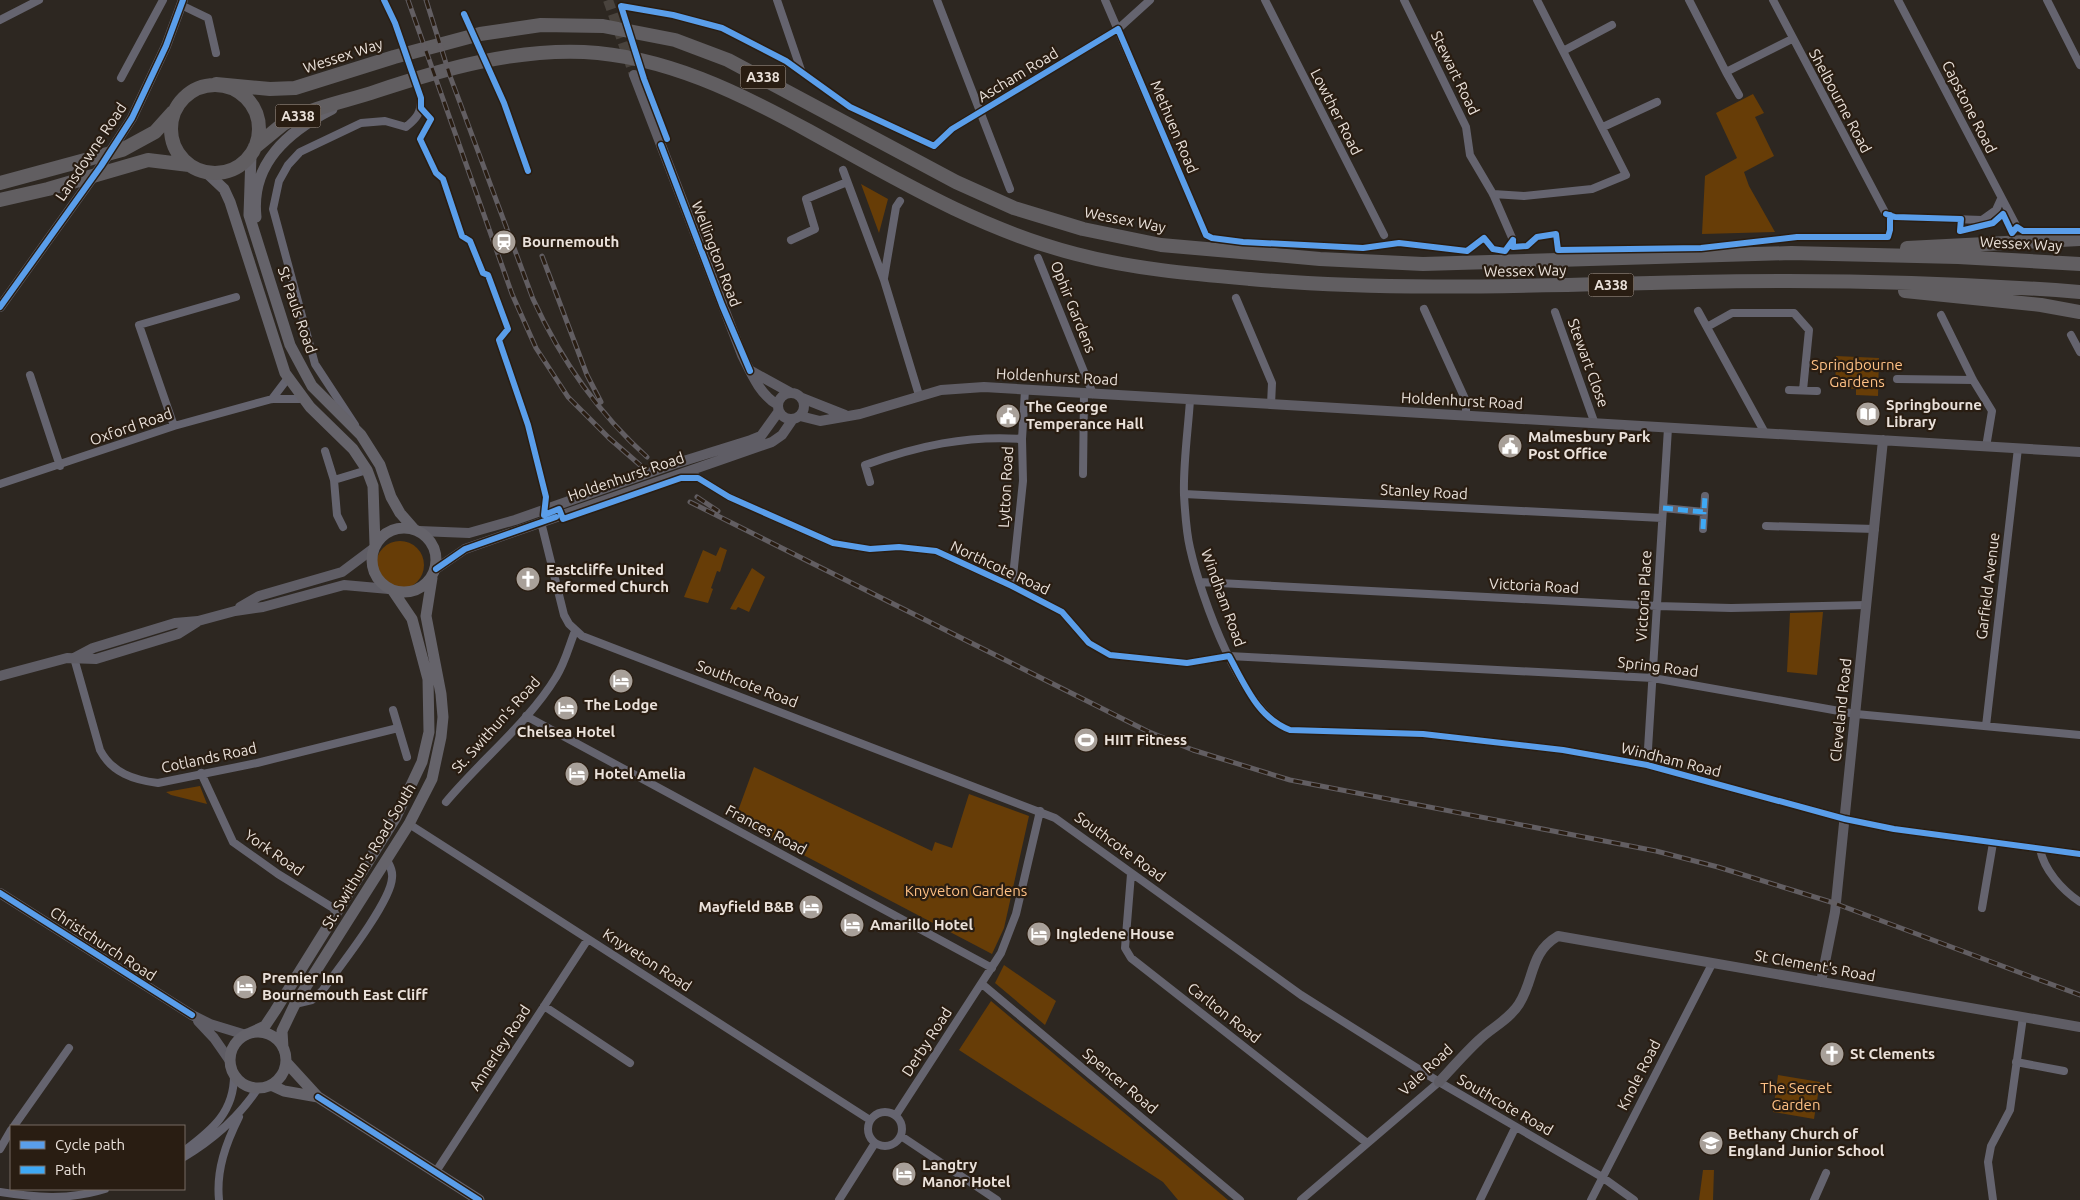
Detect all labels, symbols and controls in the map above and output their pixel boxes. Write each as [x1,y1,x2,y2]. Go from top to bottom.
street label: Stewart Road [1428,28,1483,117]
street label: Wessex Way [301,35,385,76]
street label: Ascham Road [975,44,1061,105]
street label: Shelbourne Road [1806,46,1875,156]
street label: Capstone Road [1939,58,2000,156]
road number: A338 [740,66,786,88]
street label: Lowther Road [1307,66,1365,158]
street label: Methuen Road [1147,78,1202,176]
street label: Lansdowne Road [52,100,130,204]
road number: A338 [276,104,320,128]
street label: Wellington Road [688,199,744,309]
street label: Wessex Way [1083,203,1167,236]
station icon: Bournemouth [491,229,517,255]
place label: Bournemouth [522,233,619,250]
street label: Wessex Way [1979,233,2063,254]
street label: Ophir Gardens [1047,259,1100,355]
street label: Wessex Way [1483,261,1567,280]
street label: St Pauls Road [275,264,320,356]
road number: A338 [1588,274,1634,296]
street label: Stewart Close [1565,316,1612,409]
park label: Springbourne Gardens [1811,356,1903,390]
street label: Holdenhurst Road [996,365,1118,388]
street label: Holdenhurst Road [1401,389,1523,412]
place label: Springbourne Library [1886,396,1982,430]
place label: The George Temperance Hall [1026,398,1144,432]
library icon: Springbourne Library [1855,401,1881,427]
public building icon: The George Temperance Hall [995,403,1021,429]
street label: Oxford Road [87,404,174,449]
place label: Malmesbury Park Post Office [1528,428,1651,462]
public building icon: Malmesbury Park Post Office [1497,433,1523,459]
street label: Lytton Road [995,446,1016,528]
street label: Holdenhurst Road [565,449,686,504]
street label: Stanley Road [1380,481,1468,502]
street label: Garfield Avenue [1973,531,2003,640]
street label: Northcote Road [948,537,1053,598]
street label: Windham Road [1198,547,1249,649]
street label: Victoria Place [1633,550,1654,642]
place label: Eastcliffe United Reformed Church [546,561,669,595]
church icon: Eastcliffe United Reformed Church [515,566,541,592]
street label: Victoria Road [1488,575,1580,596]
street label: Spring Road [1617,653,1699,680]
street label: Southcote Road [694,656,800,711]
street label: Cleveland Road [1827,657,1854,763]
hotel icon: The Lodge [608,668,634,694]
street label: St. Swithun's Road [448,673,543,776]
hotel icon: Chelsea Hotel [553,695,579,721]
place label: The Lodge [584,696,658,713]
place label: Chelsea Hotel [517,723,616,740]
sports icon: HIIT Fitness [1073,727,1099,753]
place label: HIIT Fitness [1104,731,1187,748]
street label: Cotlands Road [159,739,258,776]
street label: Windham Road [1619,739,1723,780]
hotel icon: Hotel Amelia [564,761,590,787]
place label: Hotel Amelia [594,765,686,782]
street label: St. Swithun's Road South [318,780,419,932]
street label: Frances Road [723,801,810,858]
street label: Southcote Road [1072,808,1169,885]
street label: York Road [242,826,307,879]
park label: Knyveton Gardens [905,882,1027,899]
hotel icon: Mayfield B&B [798,894,824,920]
place label: Mayfield B&B [698,898,794,915]
street label: Christchurch Road [47,903,159,984]
hotel icon: Amarillo Hotel [839,912,865,938]
place label: Amarillo Hotel [870,916,973,933]
hotel icon: Ingledene House [1026,921,1052,947]
street label: Knyveton Road [600,925,695,994]
place label: Ingledene House [1056,925,1174,942]
street label: St Clement's Road [1753,947,1877,985]
place label: Premier Inn Bournemouth East Cliff [262,969,428,1003]
hotel icon: Premier Inn Bournemouth East Cliff [232,974,258,1000]
street label: Carlton Road [1184,979,1264,1046]
street label: Annerley Road [466,1002,533,1094]
street label: Derby Road [898,1004,955,1079]
street label: Knole Road [1614,1037,1664,1113]
street label: Vale Road [1395,1041,1456,1099]
church icon: St Clements [1819,1041,1845,1067]
street label: Spencer Road [1079,1044,1161,1117]
place label: St Clements [1850,1045,1935,1062]
street label: Southcote Road [1454,1070,1556,1139]
park label: The Secret Garden [1760,1079,1832,1113]
legend [10,1125,185,1190]
place label: Bethany Church of England Junior School [1728,1125,1885,1159]
school or university icon: Bethany Church of England Junior School [1698,1130,1724,1156]
text: Cycle path [55,1136,125,1153]
place label: Langtry Manor Hotel [922,1156,1011,1190]
text: Path [55,1161,86,1178]
hotel icon: Langtry Manor Hotel [891,1161,917,1187]

